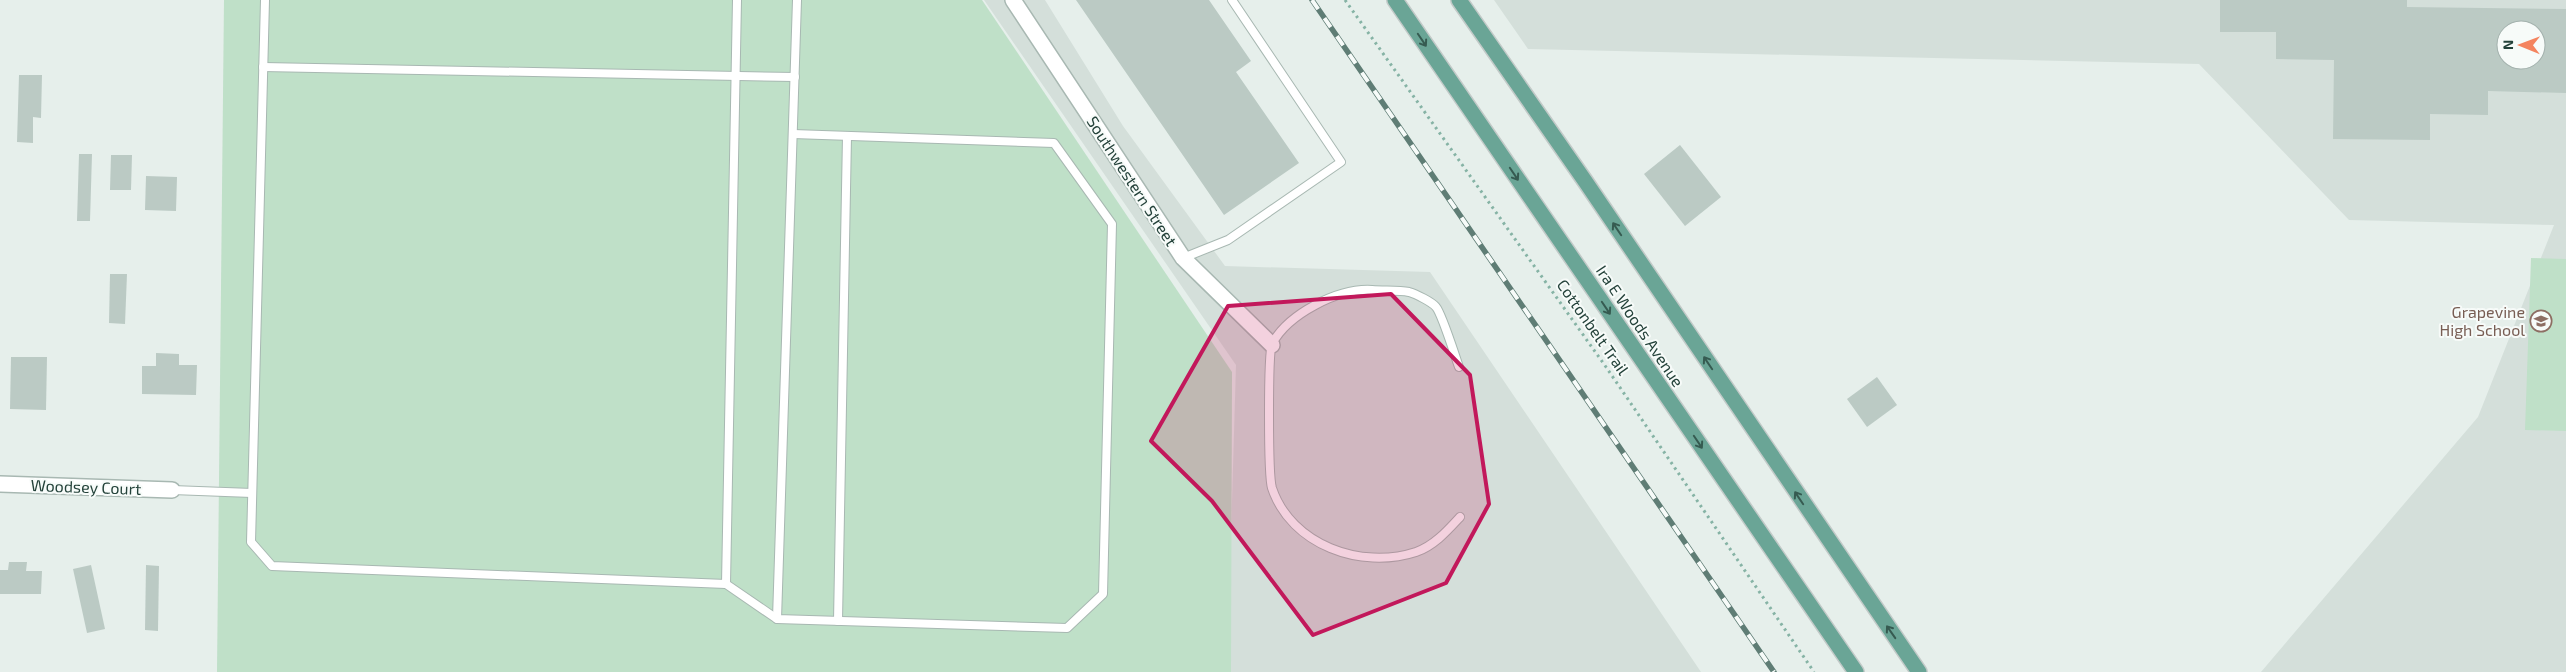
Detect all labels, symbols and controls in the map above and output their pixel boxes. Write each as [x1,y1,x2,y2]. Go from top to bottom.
north arrow [2496,20,2546,70]
one-way arrow [1417,33,1427,47]
text: N [2499,40,2516,50]
street label: Southwestern Street [1083,112,1181,249]
one-way arrow [1509,167,1519,181]
one-way arrow [1612,222,1622,236]
street label: Ira E Woods Avenue [1593,261,1688,390]
street label: Cottonbelt Trail [1553,275,1633,378]
one-way arrow [1601,301,1611,315]
place label: Grapevine High School [2440,302,2525,339]
school or university icon: Grapevine High School [2529,309,2553,333]
one-way arrow [1703,357,1713,371]
one-way arrow [1693,435,1703,449]
street label: Woodsey Court [31,475,142,498]
one-way arrow [1794,491,1804,505]
one-way arrow [1886,625,1896,639]

